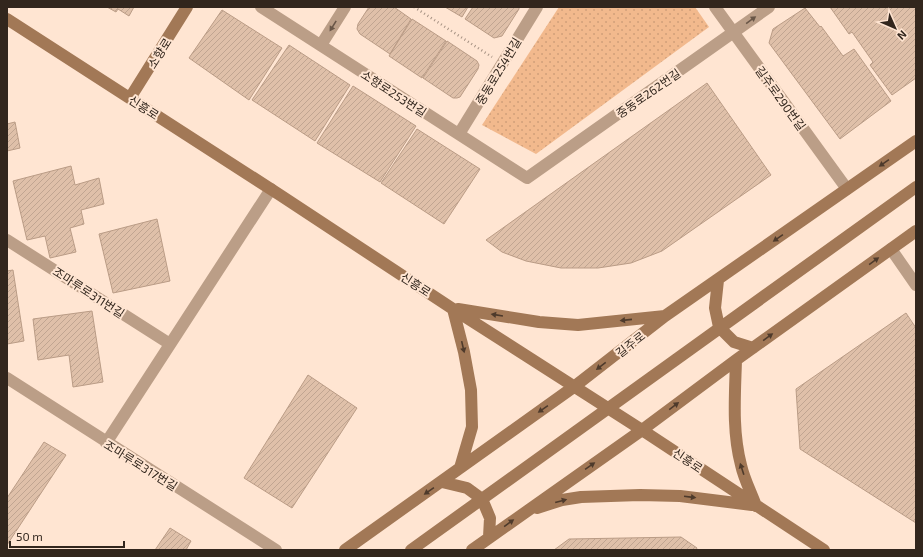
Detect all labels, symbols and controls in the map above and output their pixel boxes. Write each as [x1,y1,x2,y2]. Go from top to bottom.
north arrow [875,8,915,48]
one-way arrow [746,16,757,24]
one-way arrow [329,20,336,32]
text: N [895,28,910,43]
street label: 소향로 [144,35,174,71]
street label: 중동로254번길 [472,35,524,107]
street label: 길주로290번길 [753,63,809,133]
street label: 중동로262번길 [613,66,683,120]
street label: 소향로253번길 [359,67,429,119]
street label: 신흥로 [126,92,162,122]
one-way arrow [879,159,889,167]
one-way arrow [773,234,783,242]
one-way arrow [868,257,879,265]
street label: 조마루로311번길 [51,264,127,320]
street label: 신흥로 [398,269,434,299]
one-way arrow [491,312,503,318]
one-way arrow [620,317,633,324]
street label: 길주로 [613,328,647,360]
one-way arrow [763,333,773,341]
one-way arrow [460,340,466,353]
one-way arrow [596,362,607,370]
one-way arrow [668,402,679,411]
one-way arrow [538,405,549,413]
street label: 조마루로317번길 [102,437,180,493]
street label: 신흥로 [670,445,706,475]
one-way arrow [585,462,595,470]
one-way arrow [739,462,745,474]
one-way arrow [423,487,434,495]
one-way arrow [684,494,696,501]
one-way arrow [555,498,567,504]
one-way arrow [504,519,514,527]
scale bar [10,523,124,549]
text: 50 m [16,529,43,543]

